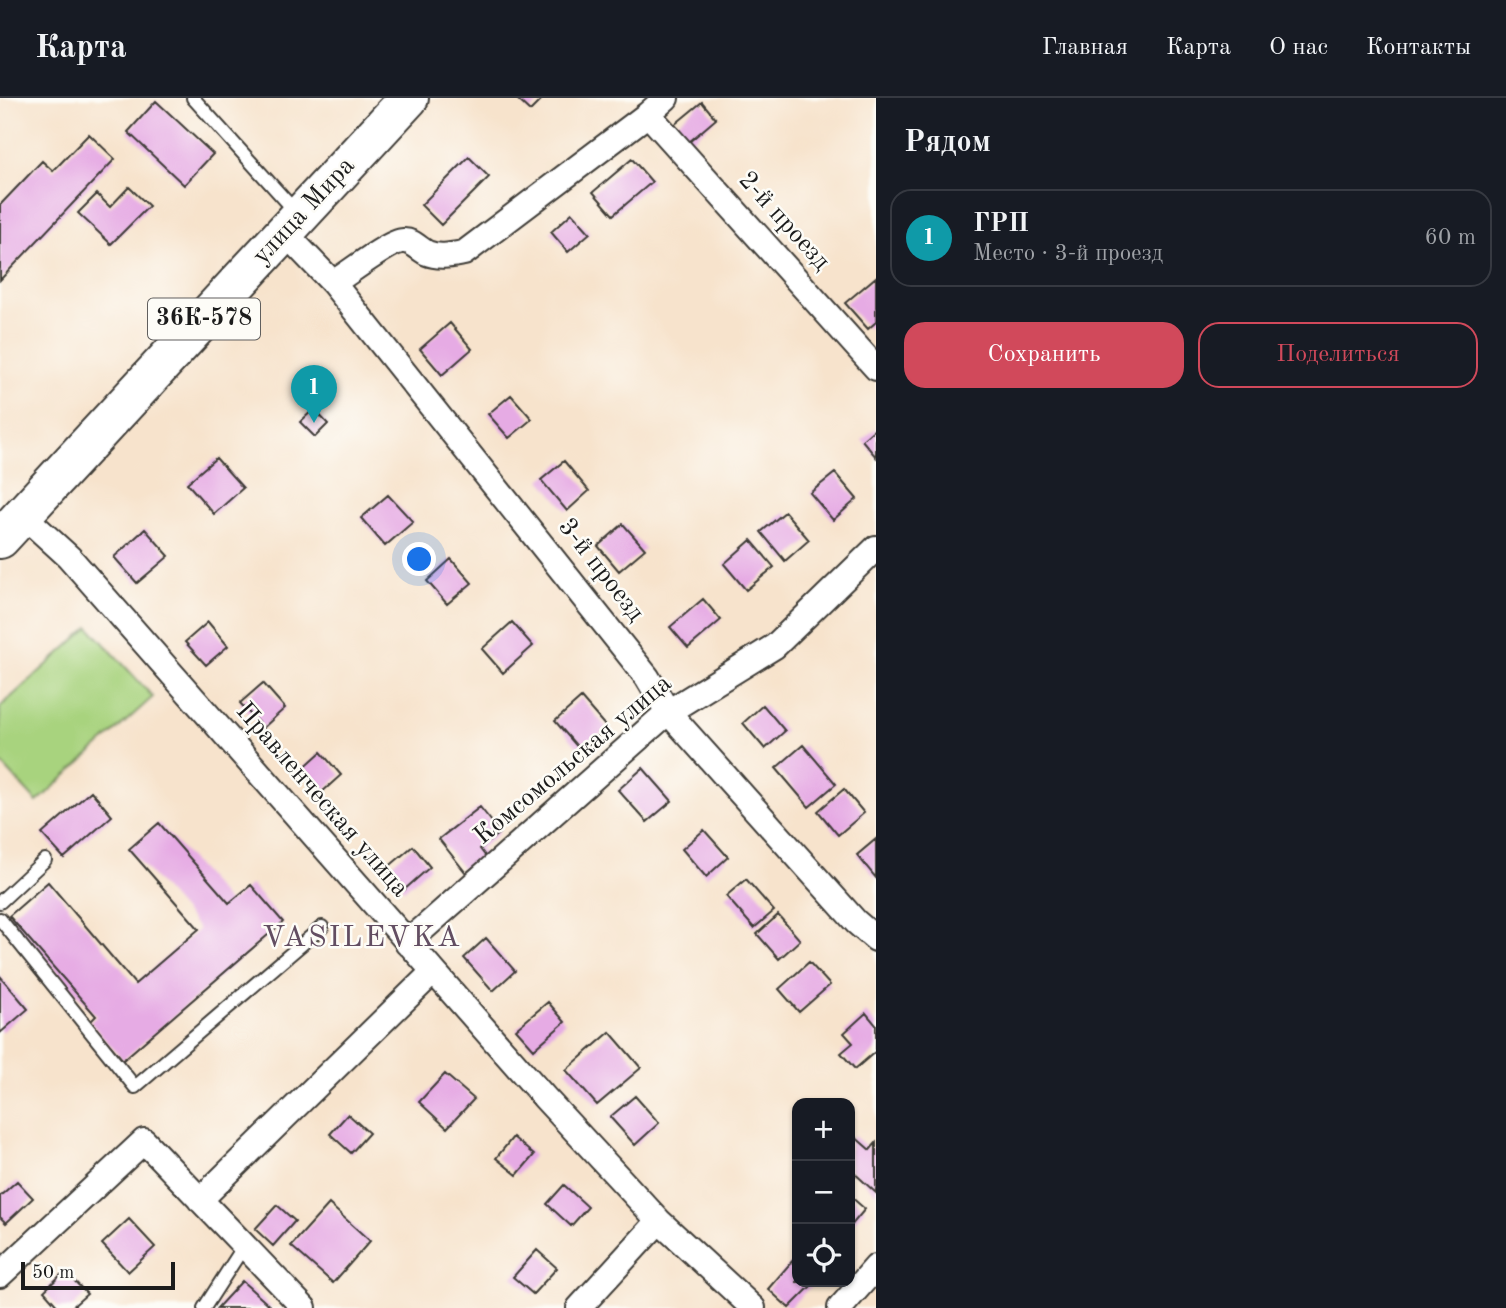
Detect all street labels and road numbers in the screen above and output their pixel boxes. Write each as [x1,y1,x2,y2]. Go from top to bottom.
street label: улица Мира [248,152,360,270]
street label: 2-й проезд [733,167,835,275]
road number: 36К-578 [148,299,260,340]
street label: 3-й проезд [553,514,649,626]
street label: Комсомольская улица [469,670,677,850]
street label: Правленческая улица [231,698,413,902]

